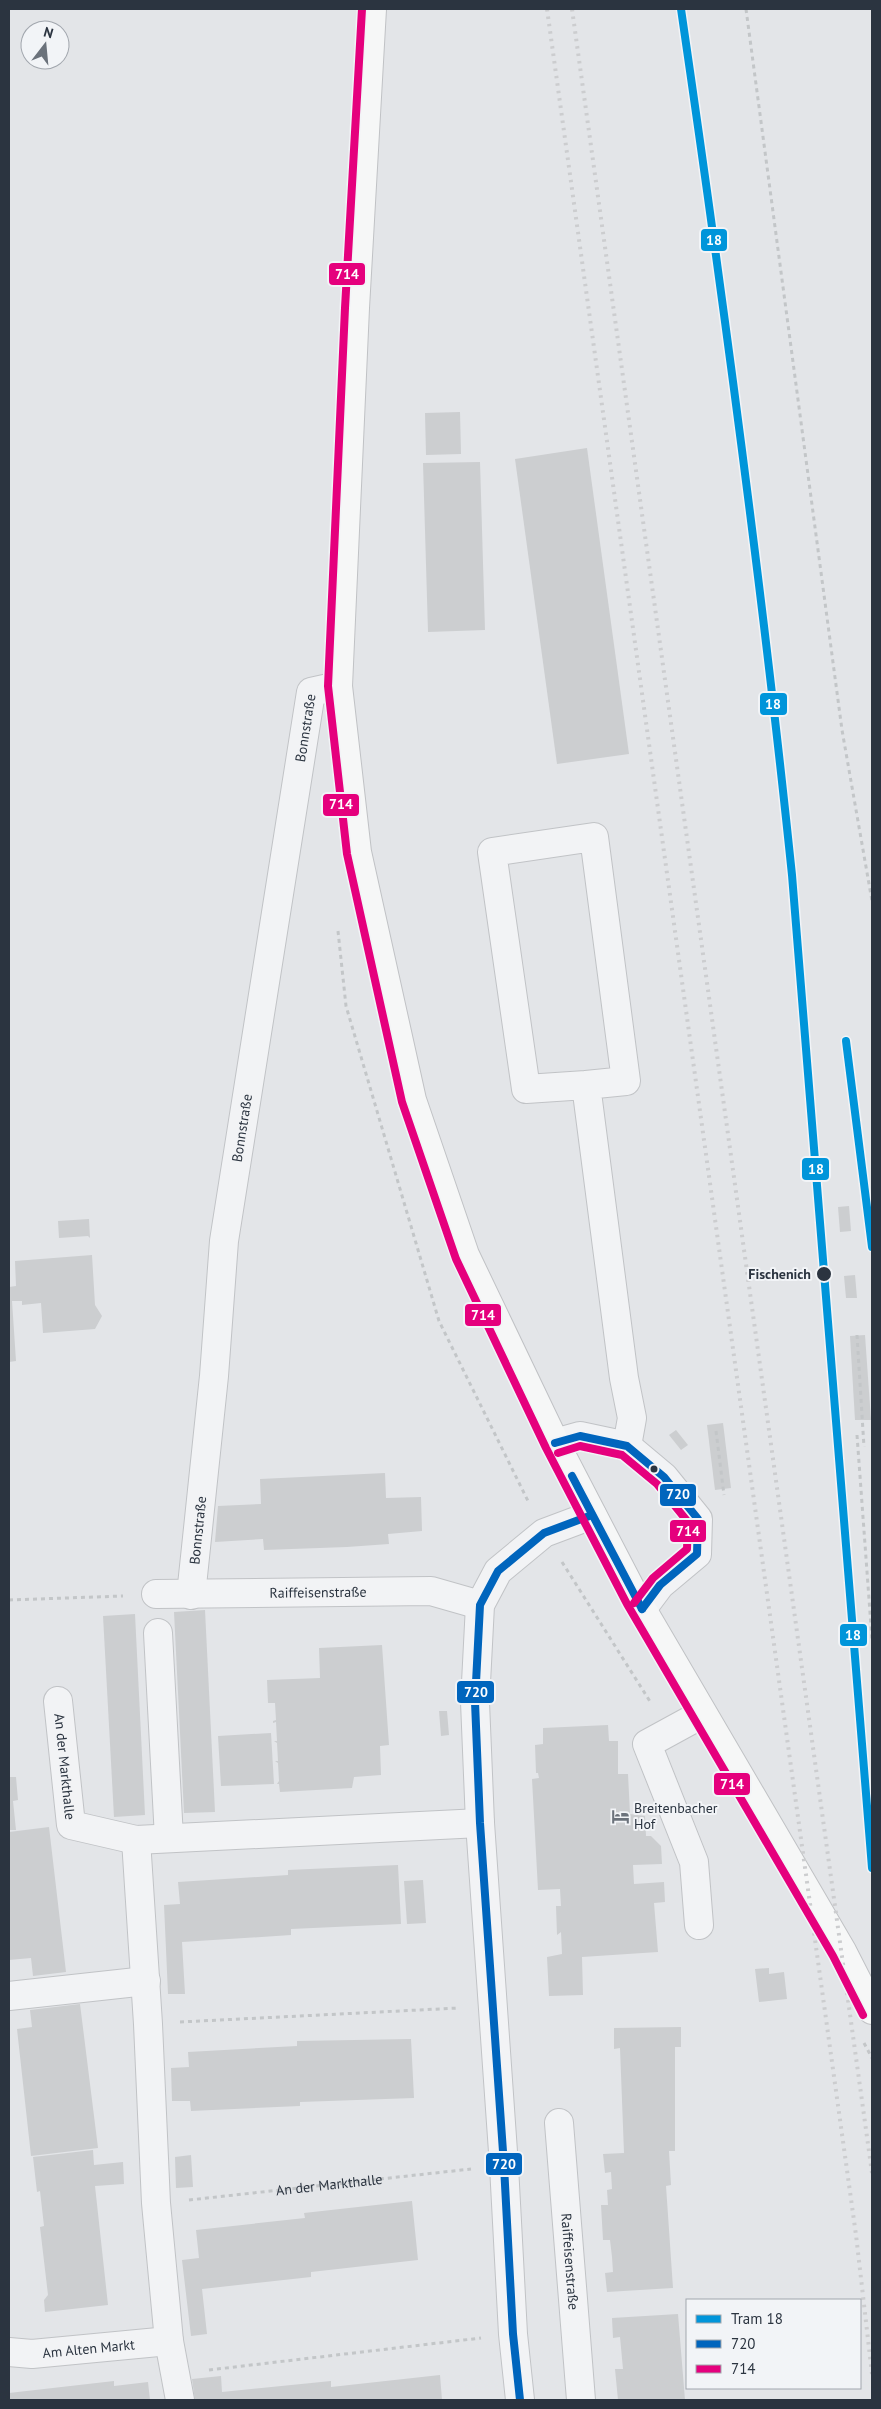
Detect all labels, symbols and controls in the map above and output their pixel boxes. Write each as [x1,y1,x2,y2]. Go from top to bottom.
north arrow [20,20,70,70]
text: N [42,23,55,42]
line badge: 18 [700,228,728,252]
text: 18 [706,231,722,249]
line badge: 714 [328,262,366,286]
text: 714 [335,265,359,283]
line badge: 18 [759,692,788,716]
street label: Bonnstraße [291,693,320,763]
text: 18 [765,695,781,713]
line badge: 714 [322,793,360,817]
text: 714 [329,795,353,813]
street label: Bonnstraße [228,1093,256,1163]
line badge: 18 [801,1157,830,1181]
text: 18 [808,1160,824,1178]
place label: Fischenich [748,1265,811,1283]
marker: Fischenich [815,1265,833,1283]
line badge: 714 [464,1303,502,1327]
text: 714 [471,1306,495,1324]
unlabelled marker [649,1464,659,1474]
line badge: 720 [659,1483,697,1507]
text: 720 [666,1485,690,1503]
street label: Bonnstraße [185,1495,210,1566]
line badge: 714 [669,1519,707,1543]
text: 714 [676,1522,700,1540]
street label: Raiffeisenstraße [269,1583,367,1602]
line badge: 18 [839,1623,868,1647]
text: 18 [845,1626,861,1644]
line badge: 720 [456,1680,495,1704]
text: 720 [464,1683,488,1701]
street label: An der Markthalle [50,1712,79,1821]
line badge: 714 [713,1772,751,1796]
text: 714 [720,1775,744,1793]
place label: Breitenbacher Hof [634,1799,718,1833]
hotel icon: Breitenbacher Hof [610,1806,630,1826]
line badge: 720 [485,2152,523,2176]
text: 720 [492,2155,516,2173]
street label: An der Markthalle [275,2170,383,2199]
street label: Raiffeisenstraße [557,2212,583,2311]
legend [686,2299,861,2389]
text: Tram 18 [731,2309,783,2328]
text: 720 [731,2334,756,2353]
street label: Am Alten Markt [42,2335,136,2362]
text: 714 [731,2359,756,2378]

